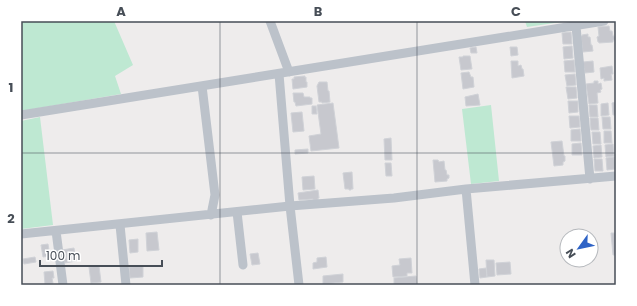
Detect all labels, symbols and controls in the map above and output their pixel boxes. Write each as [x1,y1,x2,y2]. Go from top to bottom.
text: A [116,2,126,21]
text: B [314,2,323,21]
text: C [511,2,521,21]
text: 1 [9,78,13,97]
text: 2 [7,209,15,228]
north arrow [559,228,599,268]
scale bar [40,242,162,268]
text: N [562,246,580,261]
text: 100 m [46,247,80,264]

